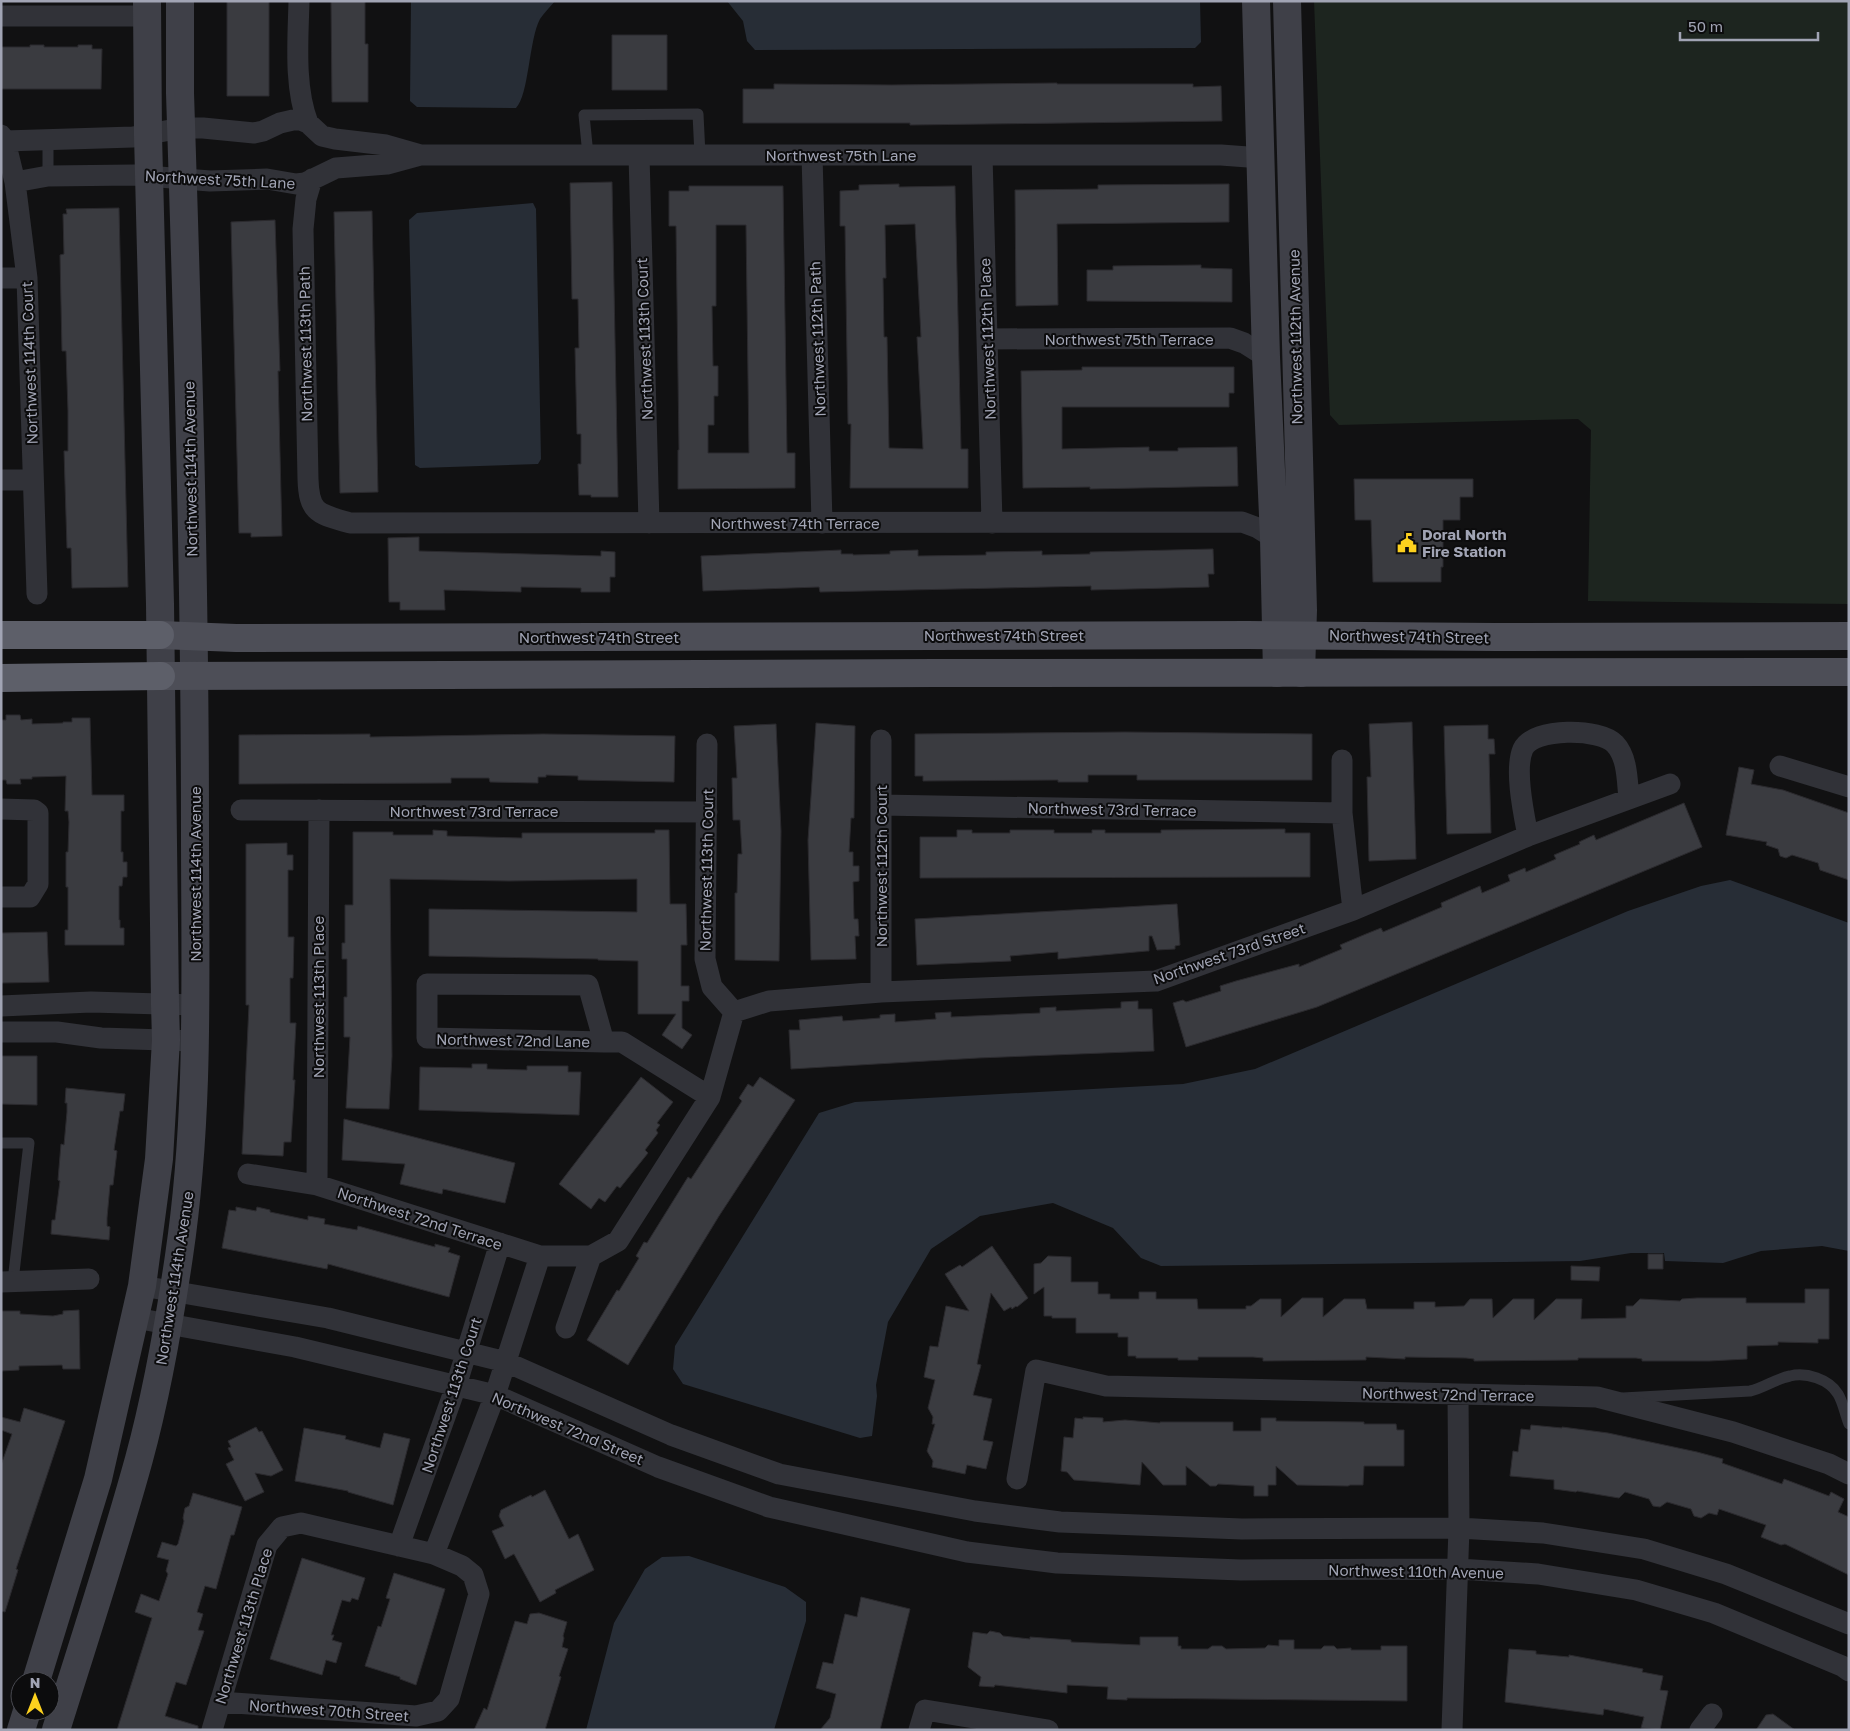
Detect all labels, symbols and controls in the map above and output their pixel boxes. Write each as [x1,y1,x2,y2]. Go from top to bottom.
scale bar [1680,10,1818,42]
text: 50 m [1688,17,1723,35]
street label: Northwest 75th Lane [766,146,917,164]
street label: Northwest 75th Lane [144,166,296,192]
street label: Northwest 112th Avenue [1284,249,1306,425]
street label: Northwest 113th Court [632,257,656,421]
street label: Northwest 112th Place [975,257,999,420]
street label: Northwest 112th Path [805,261,829,417]
street label: Northwest 113th Path [295,266,315,422]
street label: Northwest 114th Court [17,281,41,445]
street label: Northwest 75th Terrace [1044,330,1214,348]
street label: Northwest 114th Avenue [179,381,201,557]
street label: Northwest 74th Terrace [710,514,880,532]
place label: Doral North Fire Station [1422,525,1506,560]
public building icon: Doral North Fire Station [1396,532,1418,554]
street label: Northwest 74th Street [924,626,1084,644]
street label: Northwest 74th Street [1329,626,1489,646]
street label: Northwest 74th Street [519,628,679,646]
street label: Northwest 112th Court [872,785,890,947]
street label: Northwest 114th Avenue [186,786,204,962]
street label: Northwest 113th Court [696,788,716,952]
street label: Northwest 73rd Terrace [1027,799,1197,819]
street label: Northwest 73rd Terrace [390,802,559,820]
street label: Northwest 113th Place [309,916,327,1078]
street label: Northwest 73rd Street [1151,918,1307,988]
street label: Northwest 72nd Lane [436,1030,590,1050]
street label: Northwest 72nd Terrace [335,1183,505,1253]
street label: Northwest 114th Avenue [151,1190,197,1366]
street label: Northwest 113th Court [417,1315,485,1475]
street label: Northwest 72nd Terrace [1362,1383,1535,1405]
street label: Northwest 72nd Street [489,1388,647,1468]
street label: Northwest 113th Place [211,1545,275,1706]
street label: Northwest 110th Avenue [1328,1560,1504,1582]
north arrow [10,1671,60,1721]
text: N [30,1674,40,1691]
street label: Northwest 70th Street [248,1695,410,1725]

